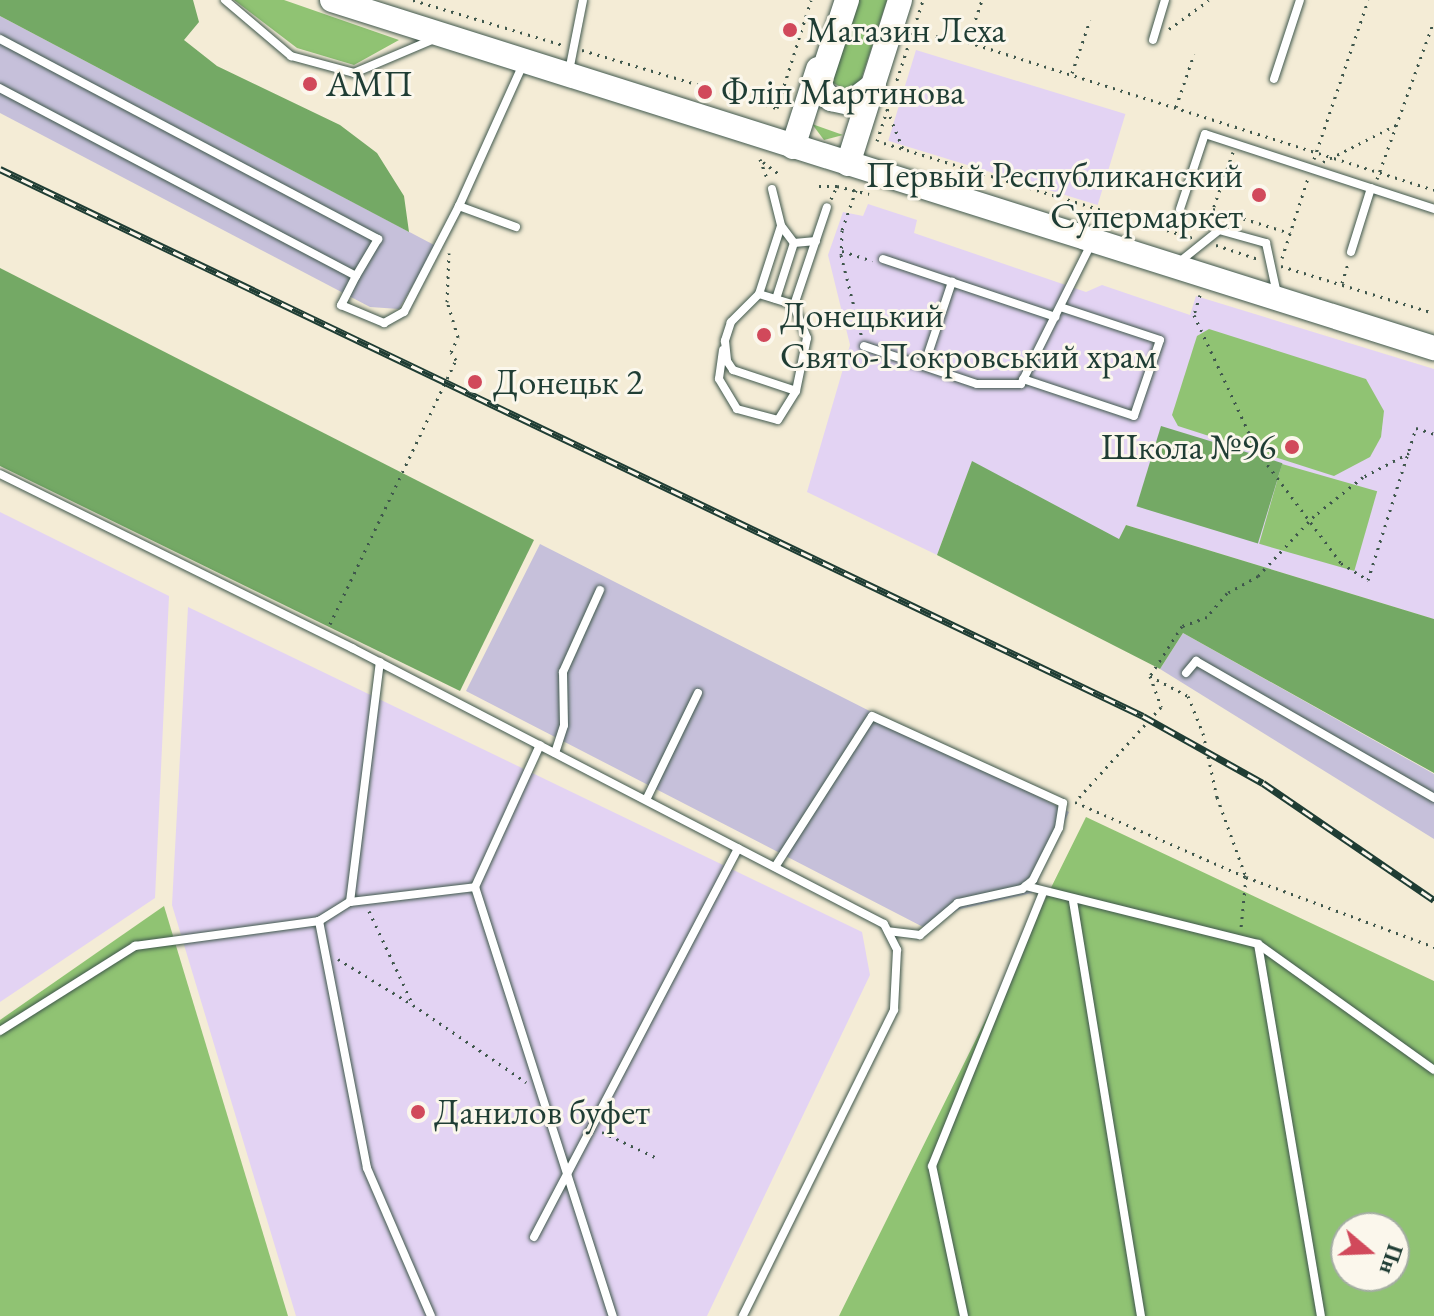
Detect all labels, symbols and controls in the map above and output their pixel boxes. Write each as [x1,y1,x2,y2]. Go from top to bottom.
place label: Магазин Леха [806,8,1006,52]
marker: Магазин Леха [781,21,799,39]
place label: АМП [326,62,413,106]
place label: Фліп Мартинова [721,70,965,114]
marker: АМП [301,75,319,93]
marker: Фліп Мартинова [696,83,714,101]
place label: Первый Республиканский Супермаркет [866,152,1243,237]
marker: Первый Республиканский Супермаркет [1250,186,1268,204]
place label: Донецький Свято-Покровський храм [780,292,1157,377]
marker: Донецький Свято-Покровський храм [755,326,773,344]
place label: Донецьк 2 [493,360,643,404]
marker: Донецьк 2 [464,371,486,393]
place label: Школа №96 [1101,425,1276,469]
marker: Школа №96 [1283,438,1301,456]
place label: Данилов буфет [434,1090,650,1134]
marker: Данилов буфет [409,1103,427,1121]
north arrow [1330,1212,1410,1292]
text: Пн [1373,1240,1410,1278]

